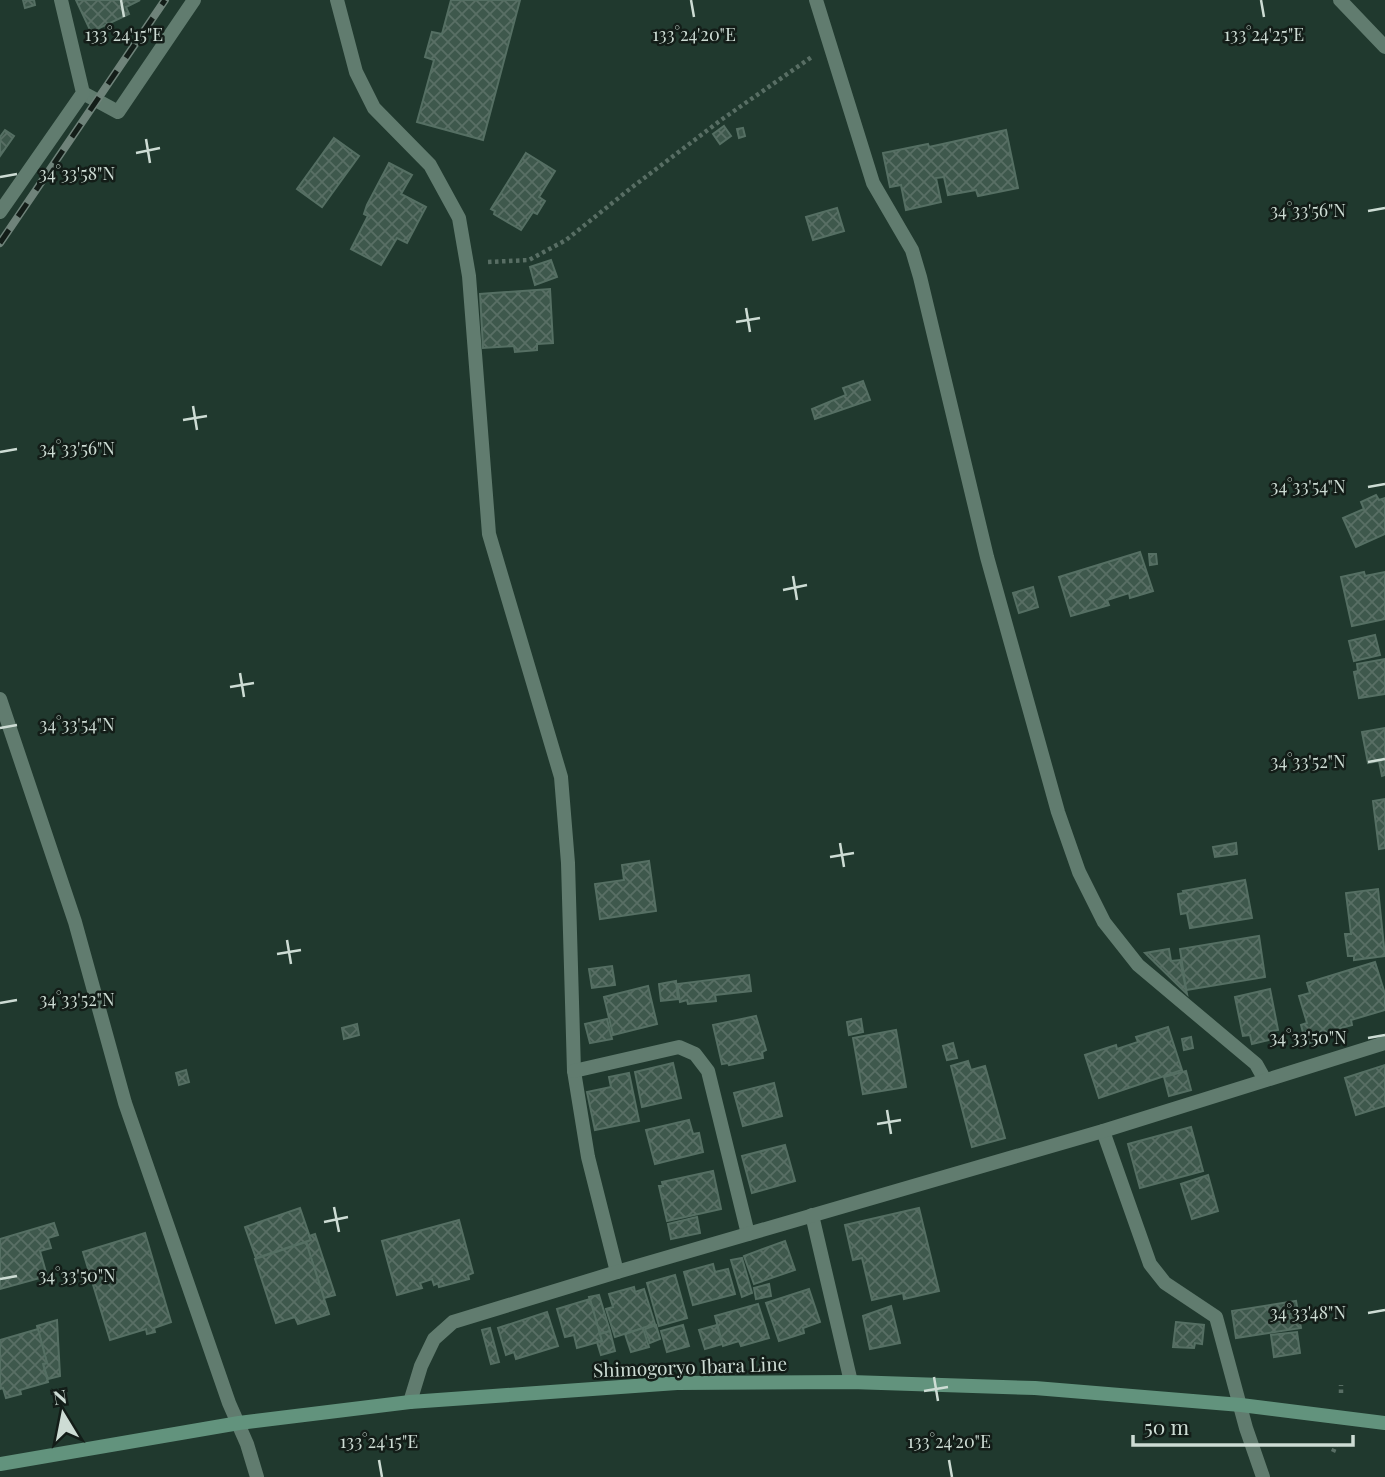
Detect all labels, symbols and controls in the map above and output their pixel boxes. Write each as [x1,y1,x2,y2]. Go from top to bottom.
text: 133°24'15"E [85,22,163,46]
text: 133°24'20"E [652,22,736,46]
text: 133°24'25"E [1224,22,1304,46]
text: 34°33'58"N [39,161,115,185]
text: 34°33'56"N [1270,198,1346,222]
text: 34°33'56"N [39,436,115,460]
text: 34°33'54"N [1270,474,1346,498]
text: 34°33'54"N [39,712,115,736]
text: 34°33'52"N [1270,749,1346,773]
text: 34°33'52"N [39,987,115,1011]
text: 34°33'50"N [1269,1025,1347,1049]
text: 34°33'50"N [38,1263,116,1287]
text: 34°33'48"N [1270,1300,1346,1324]
street label: Shimogoryo Ibara Line [592,1350,788,1382]
north arrow [28,1379,98,1449]
text: N [51,1382,69,1410]
scale bar [1133,1404,1354,1448]
text: 50 m [1144,1412,1190,1440]
text: 133°24'15"E [340,1429,418,1453]
text: 133°24'20"E [907,1429,991,1453]

